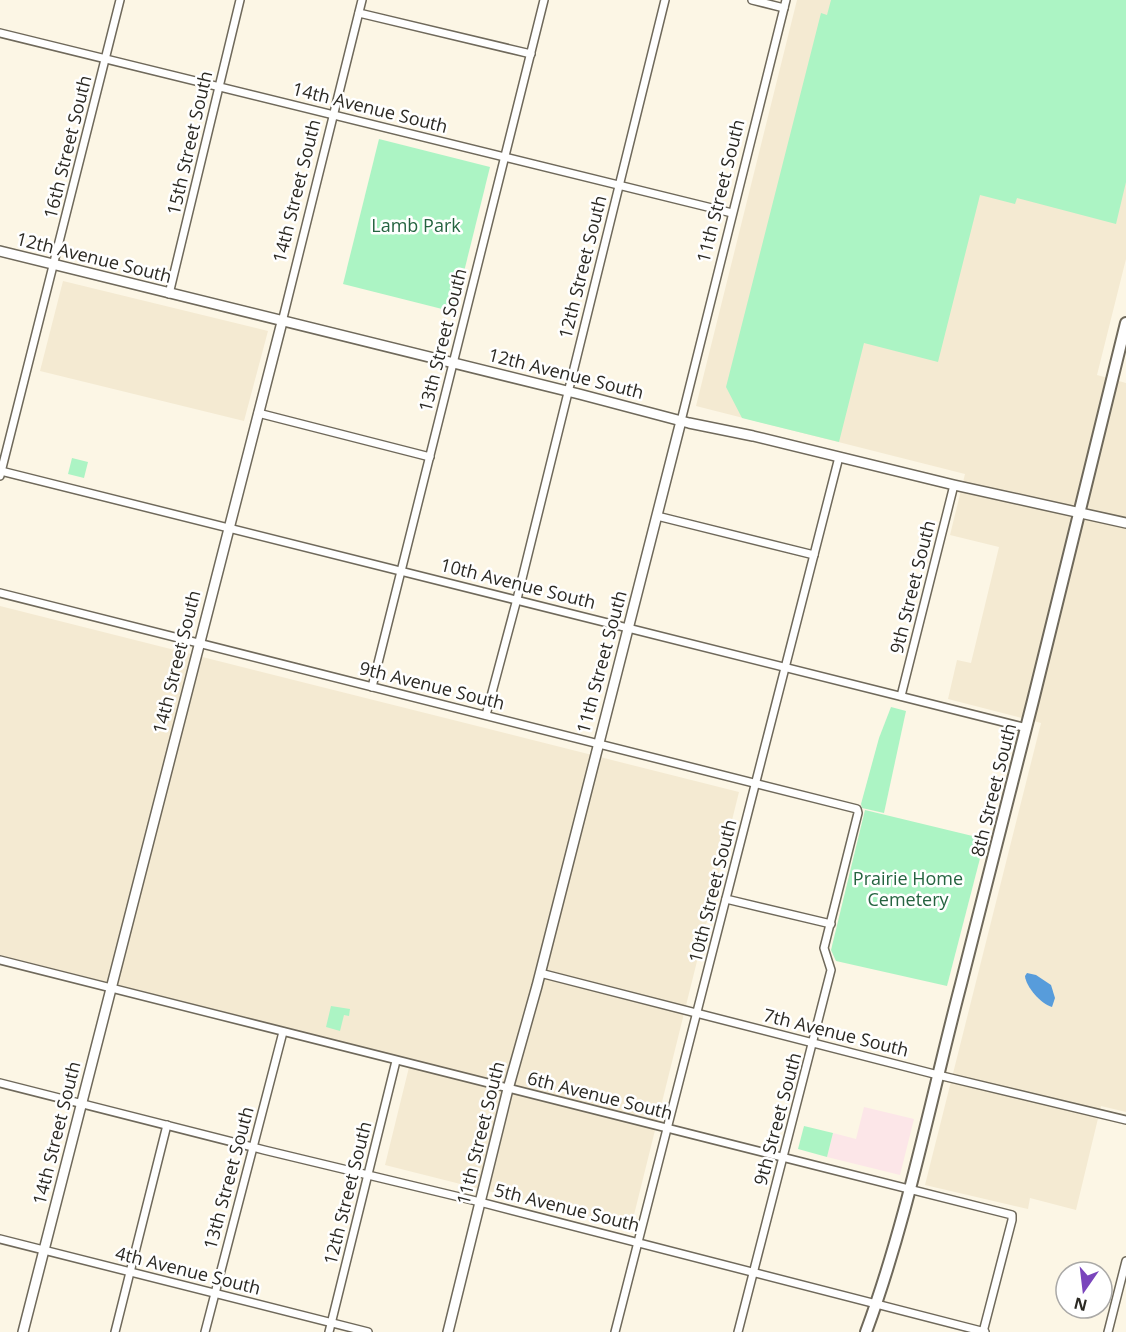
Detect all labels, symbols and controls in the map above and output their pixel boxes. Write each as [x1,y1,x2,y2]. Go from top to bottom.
street label: 15th Street South [161,69,217,217]
street label: 16th Street South [38,73,96,221]
street label: 14th Avenue South [290,76,450,138]
street label: 14th Street South [267,117,325,265]
street label: 11th Street South [691,117,749,265]
street label: 12th Street South [553,193,611,341]
park label: Lamb Park [371,213,461,237]
street label: 12th Avenue South [14,226,174,288]
street label: 13th Street South [413,266,471,414]
street label: 12th Avenue South [486,342,646,404]
street label: 9th Street South [884,518,940,656]
street label: 10th Avenue South [438,552,598,614]
street label: 14th Street South [147,588,205,736]
street label: 11th Street South [570,588,632,736]
street label: 9th Avenue South [357,655,507,715]
street label: 8th Street South [965,721,1021,859]
street label: 10th Street South [683,817,741,965]
park label: Prairie Home Cemetery [853,866,963,911]
street label: 7th Avenue South [761,1002,911,1062]
street label: 9th Street South [748,1050,806,1188]
street label: 14th Street South [27,1059,85,1207]
street label: 11th Street South [451,1059,509,1207]
street label: 6th Avenue South [525,1065,675,1125]
street label: 13th Street South [197,1104,259,1252]
street label: 12th Street South [318,1119,376,1267]
street label: 5th Avenue South [492,1177,642,1237]
street label: 4th Avenue South [113,1240,263,1300]
north arrow [1054,1260,1114,1320]
text: N [1071,1292,1089,1317]

